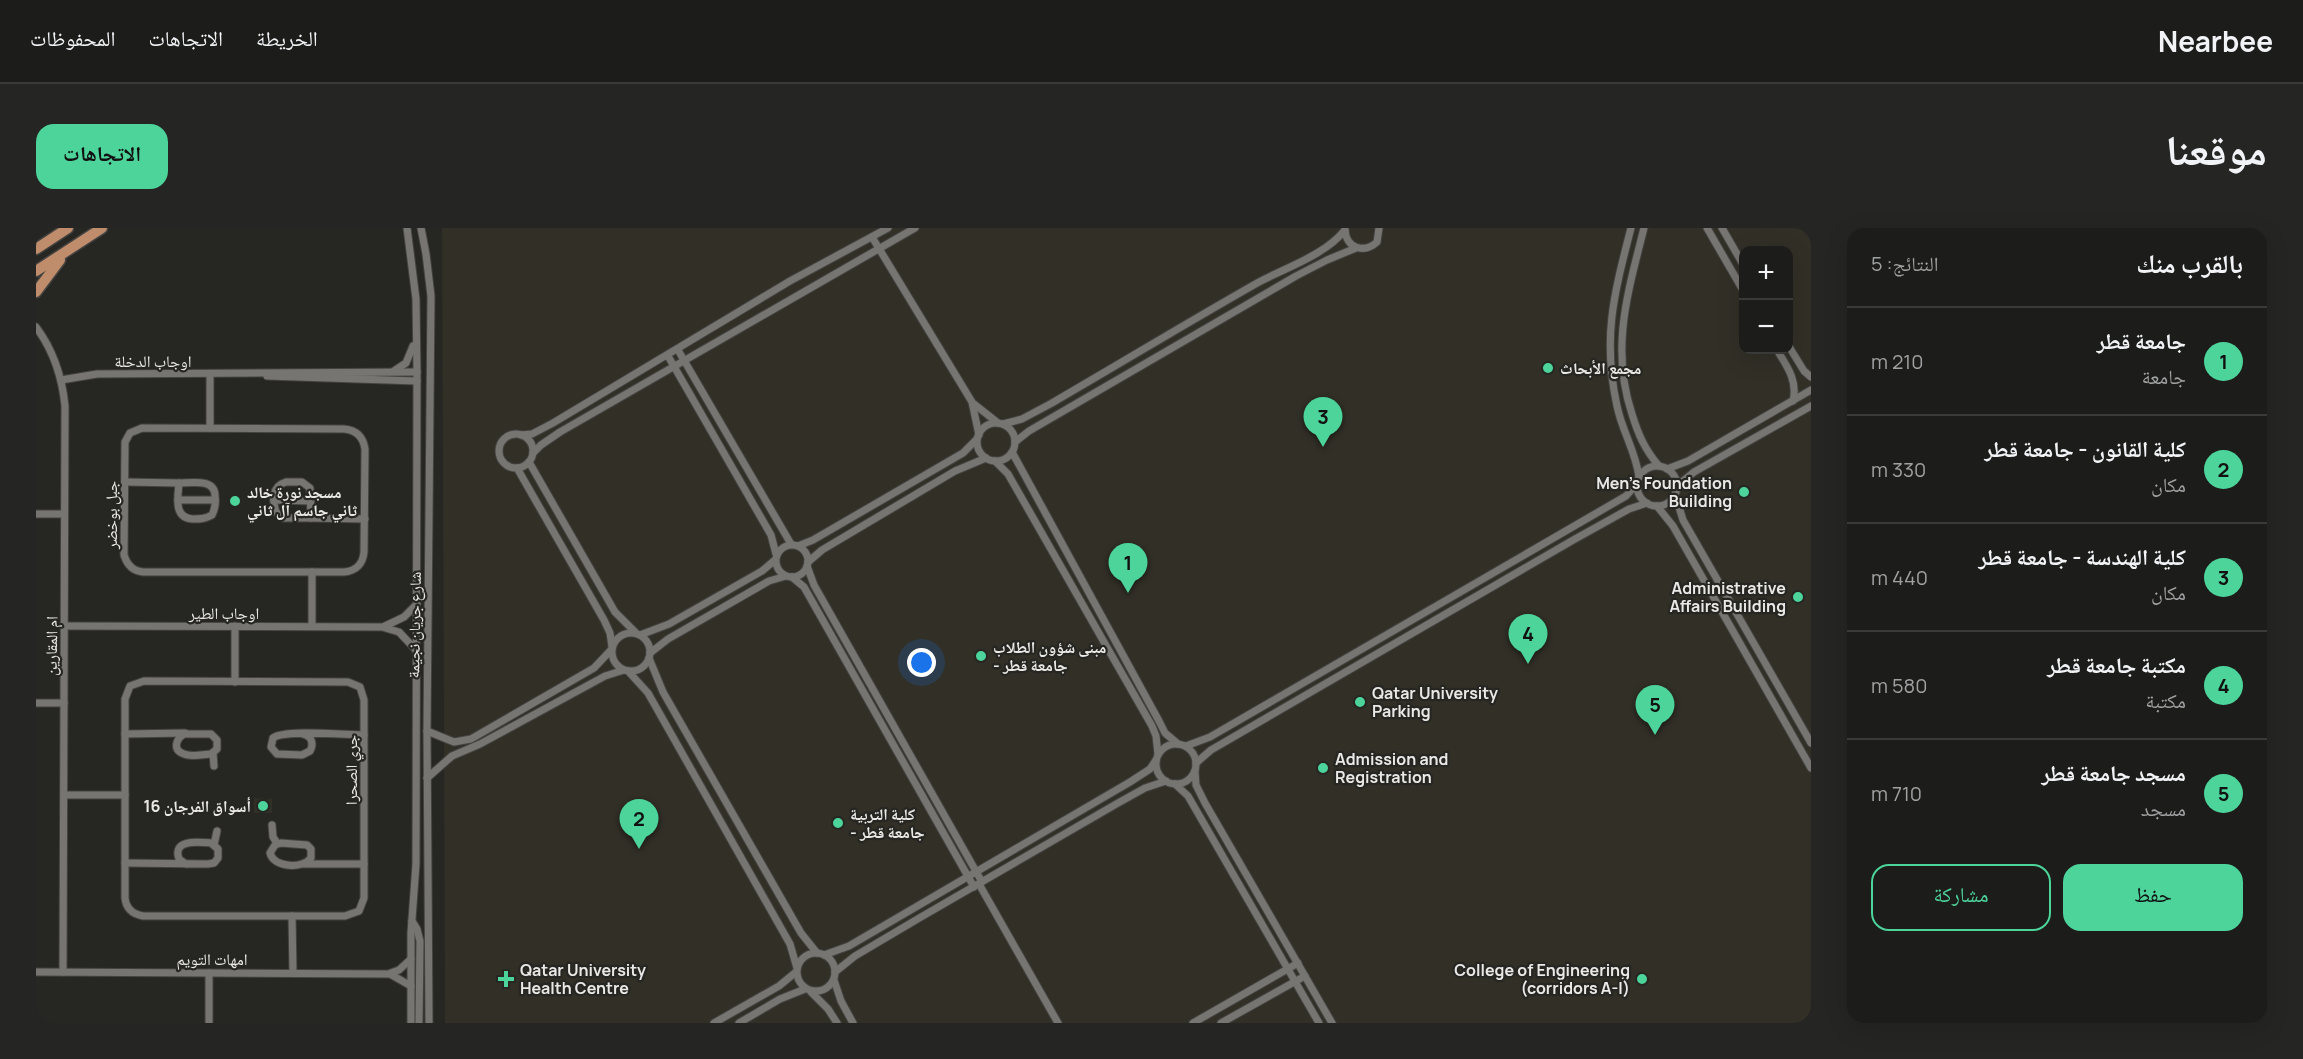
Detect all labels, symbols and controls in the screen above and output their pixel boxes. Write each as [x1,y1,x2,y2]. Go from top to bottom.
text: Nearbee [2158,22,2273,60]
text: المحفوظات [30,24,115,52]
text: الاتجاهات [148,24,223,52]
text: الخريطة [256,24,318,52]
text: موقعنا [2166,120,2267,178]
button: الاتجاهات [36,124,168,189]
text: بالقرب منك [2136,245,2243,281]
map controls [1739,246,1793,354]
button: + [1739,246,1793,300]
text: النتائج: 5 [1871,250,1938,277]
button: − [1739,300,1793,354]
text: جامعة قطر [2097,326,2186,356]
text: 210 m [1871,348,1923,375]
text: 1 [2219,348,2228,375]
street label: اوجاب الدخلة [114,350,192,372]
place label: مجمع الأبحاث [1560,357,1641,379]
marker: مجمع الأبحاث [1541,361,1555,375]
text: جامعة [2142,363,2186,390]
pin: 3 [1304,398,1342,447]
text: كلية القانون - جامعة قطر [1985,434,2186,464]
text: 330 m [1871,456,1926,483]
text: 2 [2218,456,2229,483]
text: مكان [2151,471,2186,498]
place label: Men's Foundation Building [1596,472,1732,512]
street label: جبل بوخضر [100,481,122,550]
place label: مسجد نورة خالد ثاني جاسم آل ثاني [247,481,358,523]
marker: Men's Foundation Building [1737,485,1751,499]
marker: مسجد نورة خالد ثاني جاسم آل ثاني [228,494,242,508]
text: كلية الهندسة - جامعة قطر [1979,542,2186,572]
pin: 1 [1108,544,1148,593]
text: 440 m [1871,564,1928,591]
text: 3 [2218,564,2229,591]
street label: شارع جريان نجيمة [402,571,426,679]
place label: Administrative Affairs Building [1670,577,1786,617]
text: مكان [2151,579,2186,606]
marker: Administrative Affairs Building [1791,590,1805,604]
street label: اوجاب الطير [188,602,259,624]
pin: 4 [1508,614,1548,664]
street label: ام المقارين [39,616,63,676]
place label: مبنى شؤون الطلاب - جامعة قطر [993,636,1106,676]
your location [907,648,936,677]
marker: مبنى شؤون الطلاب - جامعة قطر [974,649,988,663]
text: مكتبة جامعة قطر [2047,650,2186,680]
text: 580 m [1871,672,1927,699]
text: 4 [2217,672,2230,699]
place label: Qatar University Parking [1372,682,1498,722]
pin: 5 [1636,686,1674,735]
text: مكتبة [2146,687,2186,714]
marker: Qatar University Parking [1353,695,1367,709]
street label: جري الصحرا [340,735,364,805]
place label: Admission and Registration [1335,748,1448,788]
text: مسجد جامعة قطر [2042,758,2186,788]
marker: Admission and Registration [1316,761,1330,775]
text: 710 m [1871,780,1922,807]
text: 5 [2218,780,2229,807]
place label: أسواق الفرجان 16 [144,795,251,817]
text: مسجد [2141,795,2186,822]
marker: أسواق الفرجان 16 [256,799,270,813]
pin: 2 [620,800,658,849]
place label: كلية التربية - جامعة قطر [850,803,925,843]
marker: كلية التربية - جامعة قطر [831,816,845,830]
button: مشاركة [1871,864,2051,931]
button: حفظ [2063,864,2243,931]
street label: امهات التويم [176,948,248,970]
place label: Qatar University Health Centre [520,959,646,999]
place label: College of Engineering (corridors A-I) [1454,959,1630,999]
marker: Qatar University Health Centre [497,970,515,988]
marker: College of Engineering (corridors A-I) [1635,972,1649,986]

